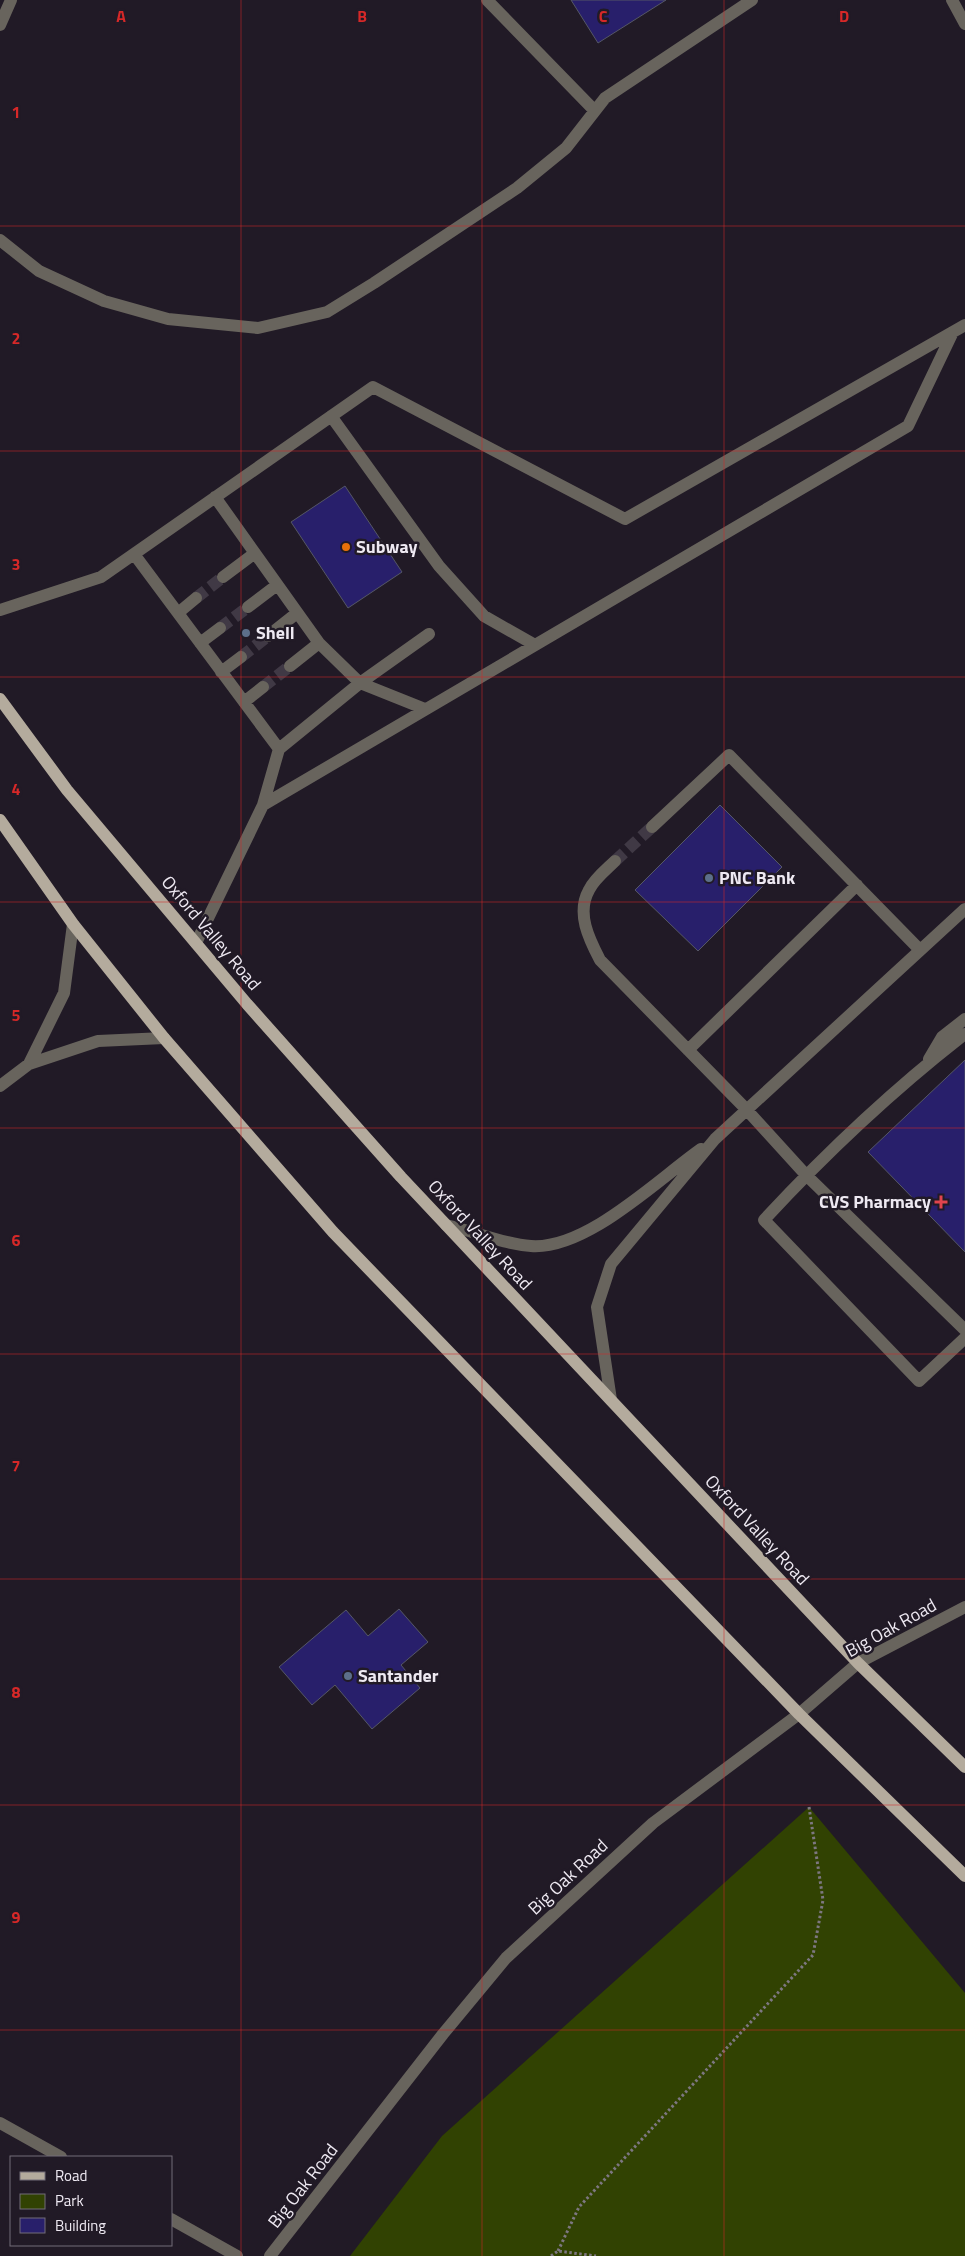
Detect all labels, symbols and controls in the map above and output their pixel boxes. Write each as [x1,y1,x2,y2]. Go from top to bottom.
text: A [116,4,126,28]
text: B [357,4,367,28]
text: C [599,4,608,28]
text: D [839,4,849,28]
text: 1 [12,100,20,124]
text: 2 [12,326,20,350]
place label: Subway [356,533,418,560]
marker: Subway [340,541,352,553]
text: 3 [12,552,20,576]
place label: Shell [256,619,295,646]
marker: Shell [240,627,252,639]
text: 4 [12,777,21,801]
place label: PNC Bank [719,864,796,891]
street label: Oxford Valley Road [155,869,268,996]
marker: PNC Bank [703,872,715,884]
text: 5 [12,1003,21,1027]
street label: Oxford Valley Road [422,1173,539,1296]
place label: CVS Pharmacy [819,1188,931,1215]
marker: CVS Pharmacy [935,1196,947,1208]
text: 6 [12,1228,21,1252]
text: 7 [12,1454,20,1478]
street label: Oxford Valley Road [699,1468,816,1591]
street label: Big Oak Road [840,1591,941,1664]
place label: Santander [358,1662,439,1689]
marker: Santander [342,1670,354,1682]
text: 8 [12,1680,21,1704]
street label: Big Oak Road [522,1832,614,1921]
text: 9 [12,1905,21,1929]
street label: Big Oak Road [261,2138,344,2234]
legend [10,2156,172,2246]
text: Road [55,2164,87,2187]
text: Park [55,2189,84,2212]
text: Building [55,2214,106,2237]

